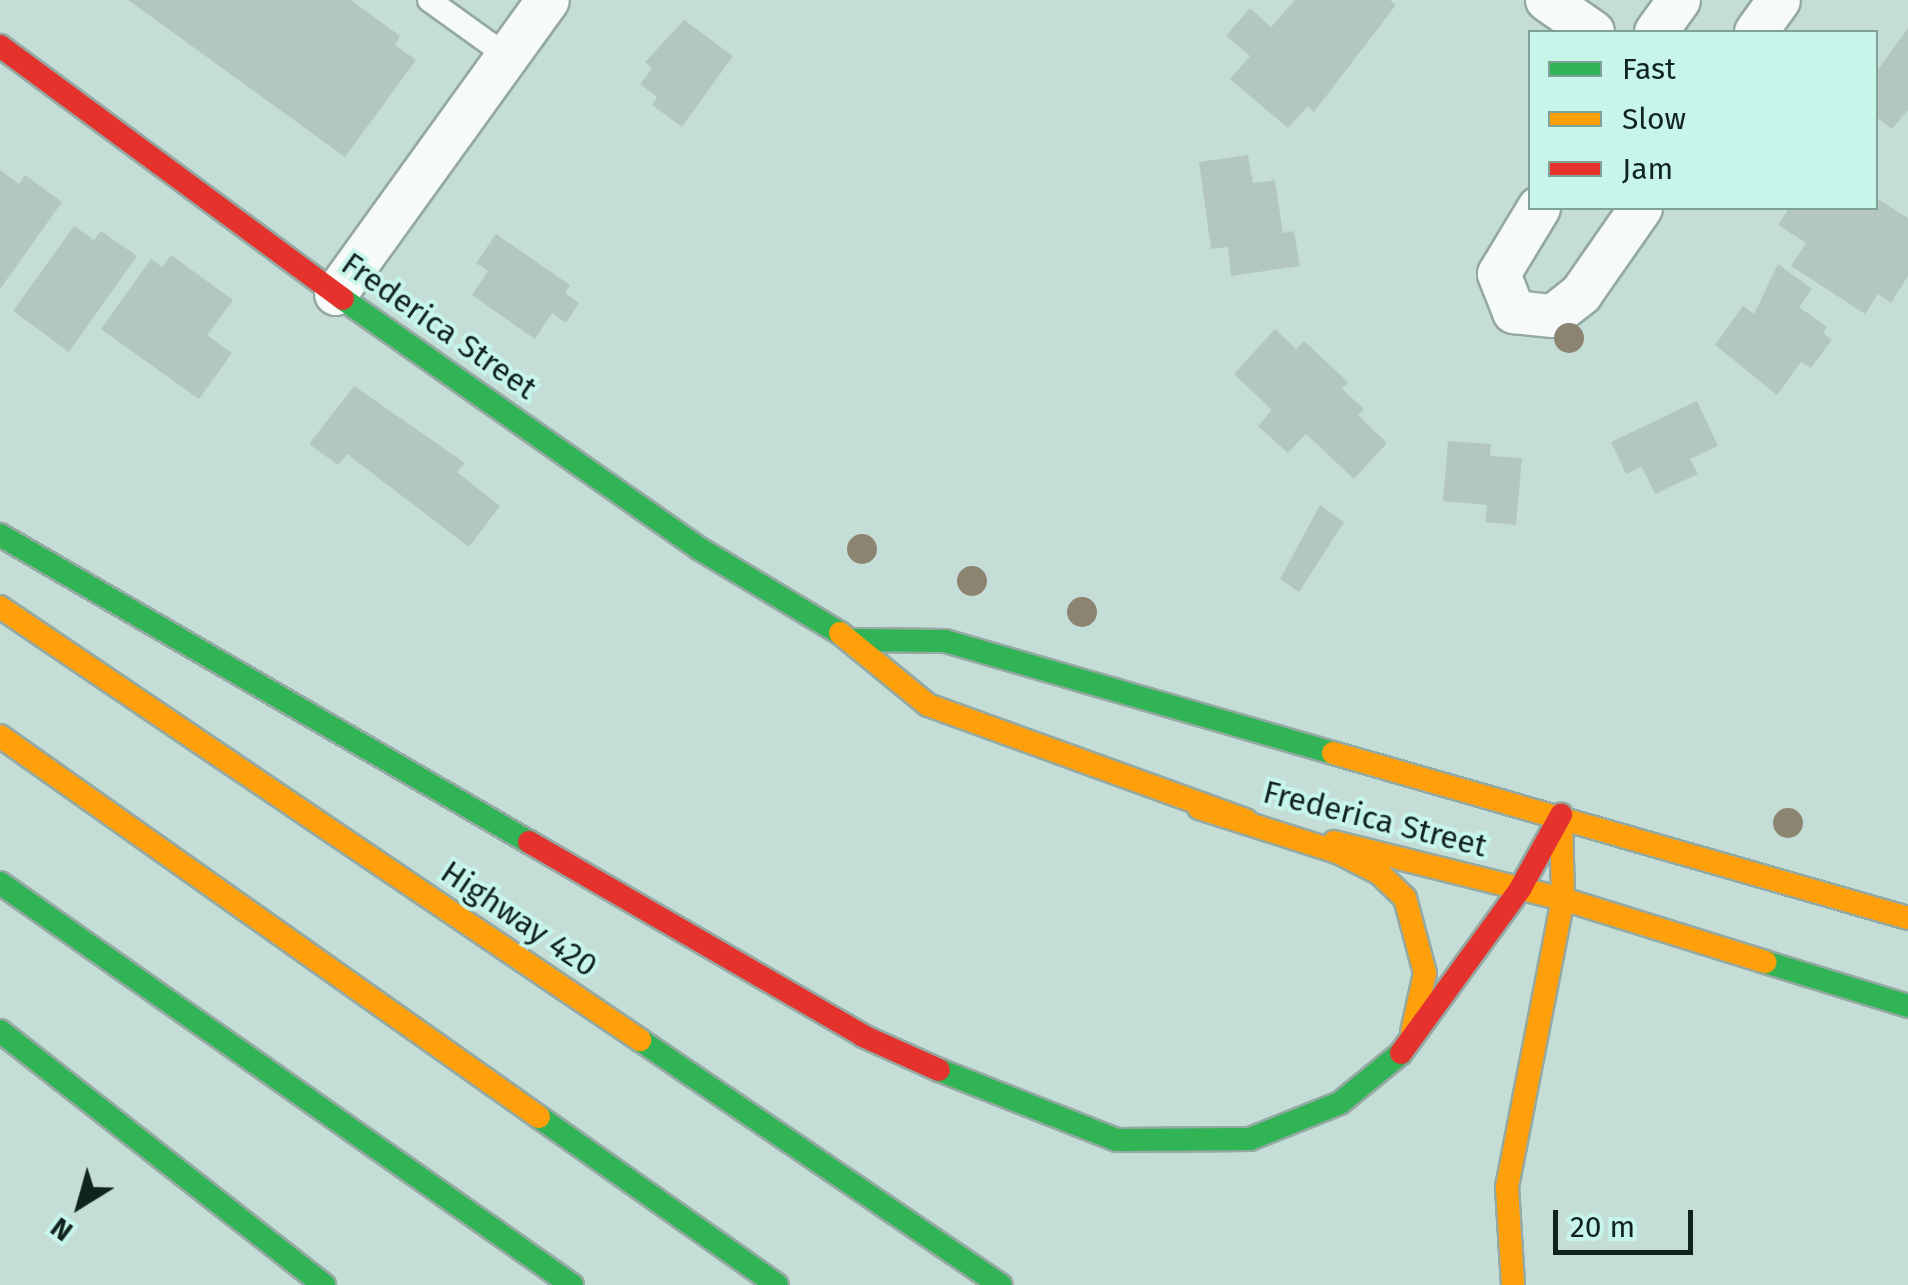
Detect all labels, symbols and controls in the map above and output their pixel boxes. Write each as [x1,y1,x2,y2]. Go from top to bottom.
legend [1528,30,1878,210]
text: Fast [1622,51,1676,87]
text: Slow [1622,101,1686,137]
text: Jam [1622,151,1673,187]
street label: Frederica Street [334,245,544,407]
street label: Frederica Street [1259,773,1491,865]
street label: Highway 420 [434,853,604,985]
north arrow [30,1155,130,1255]
scale bar [1558,1190,1698,1252]
text: 20 m [1570,1209,1635,1245]
text: N [44,1211,79,1248]

